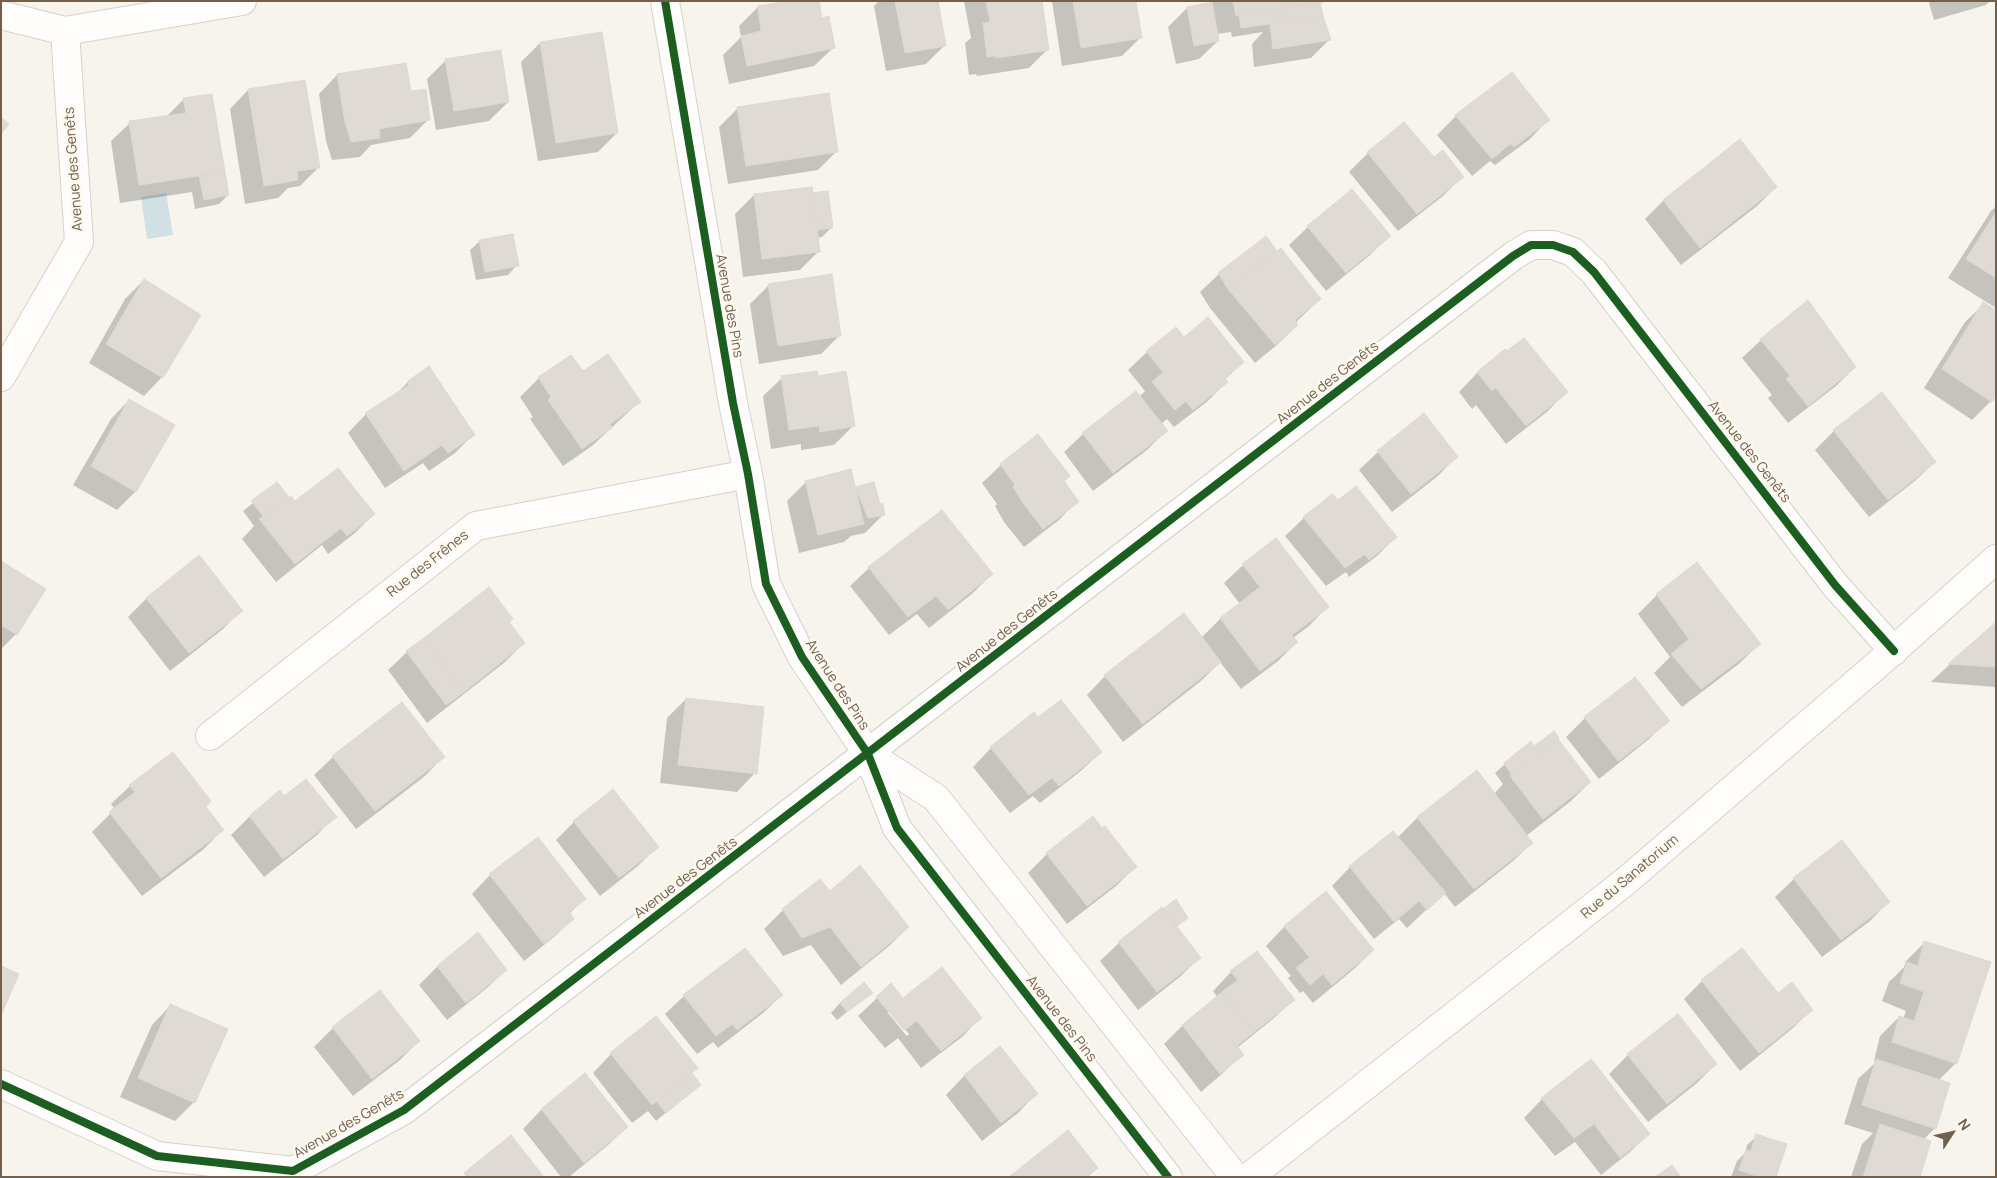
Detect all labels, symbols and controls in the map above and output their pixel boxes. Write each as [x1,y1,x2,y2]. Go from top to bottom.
street label: Avenue des Genêts [61,106,87,232]
street label: Avenue des Pins [712,253,746,359]
street label: Avenue des Genêts [1274,338,1382,428]
street label: Avenue des Genêts [1704,398,1794,506]
street label: Rue des Frênes [384,527,472,601]
street label: Avenue des Genêts [953,586,1061,676]
street label: Avenue des Pins [801,637,873,733]
street label: Rue du Sanatorium [1578,831,1682,923]
street label: Avenue des Genêts [631,834,741,922]
street label: Avenue des Pins [1022,973,1100,1065]
street label: Avenue des Genêts [291,1086,407,1162]
north arrow [1927,1108,1977,1158]
text: N [1954,1115,1975,1134]

